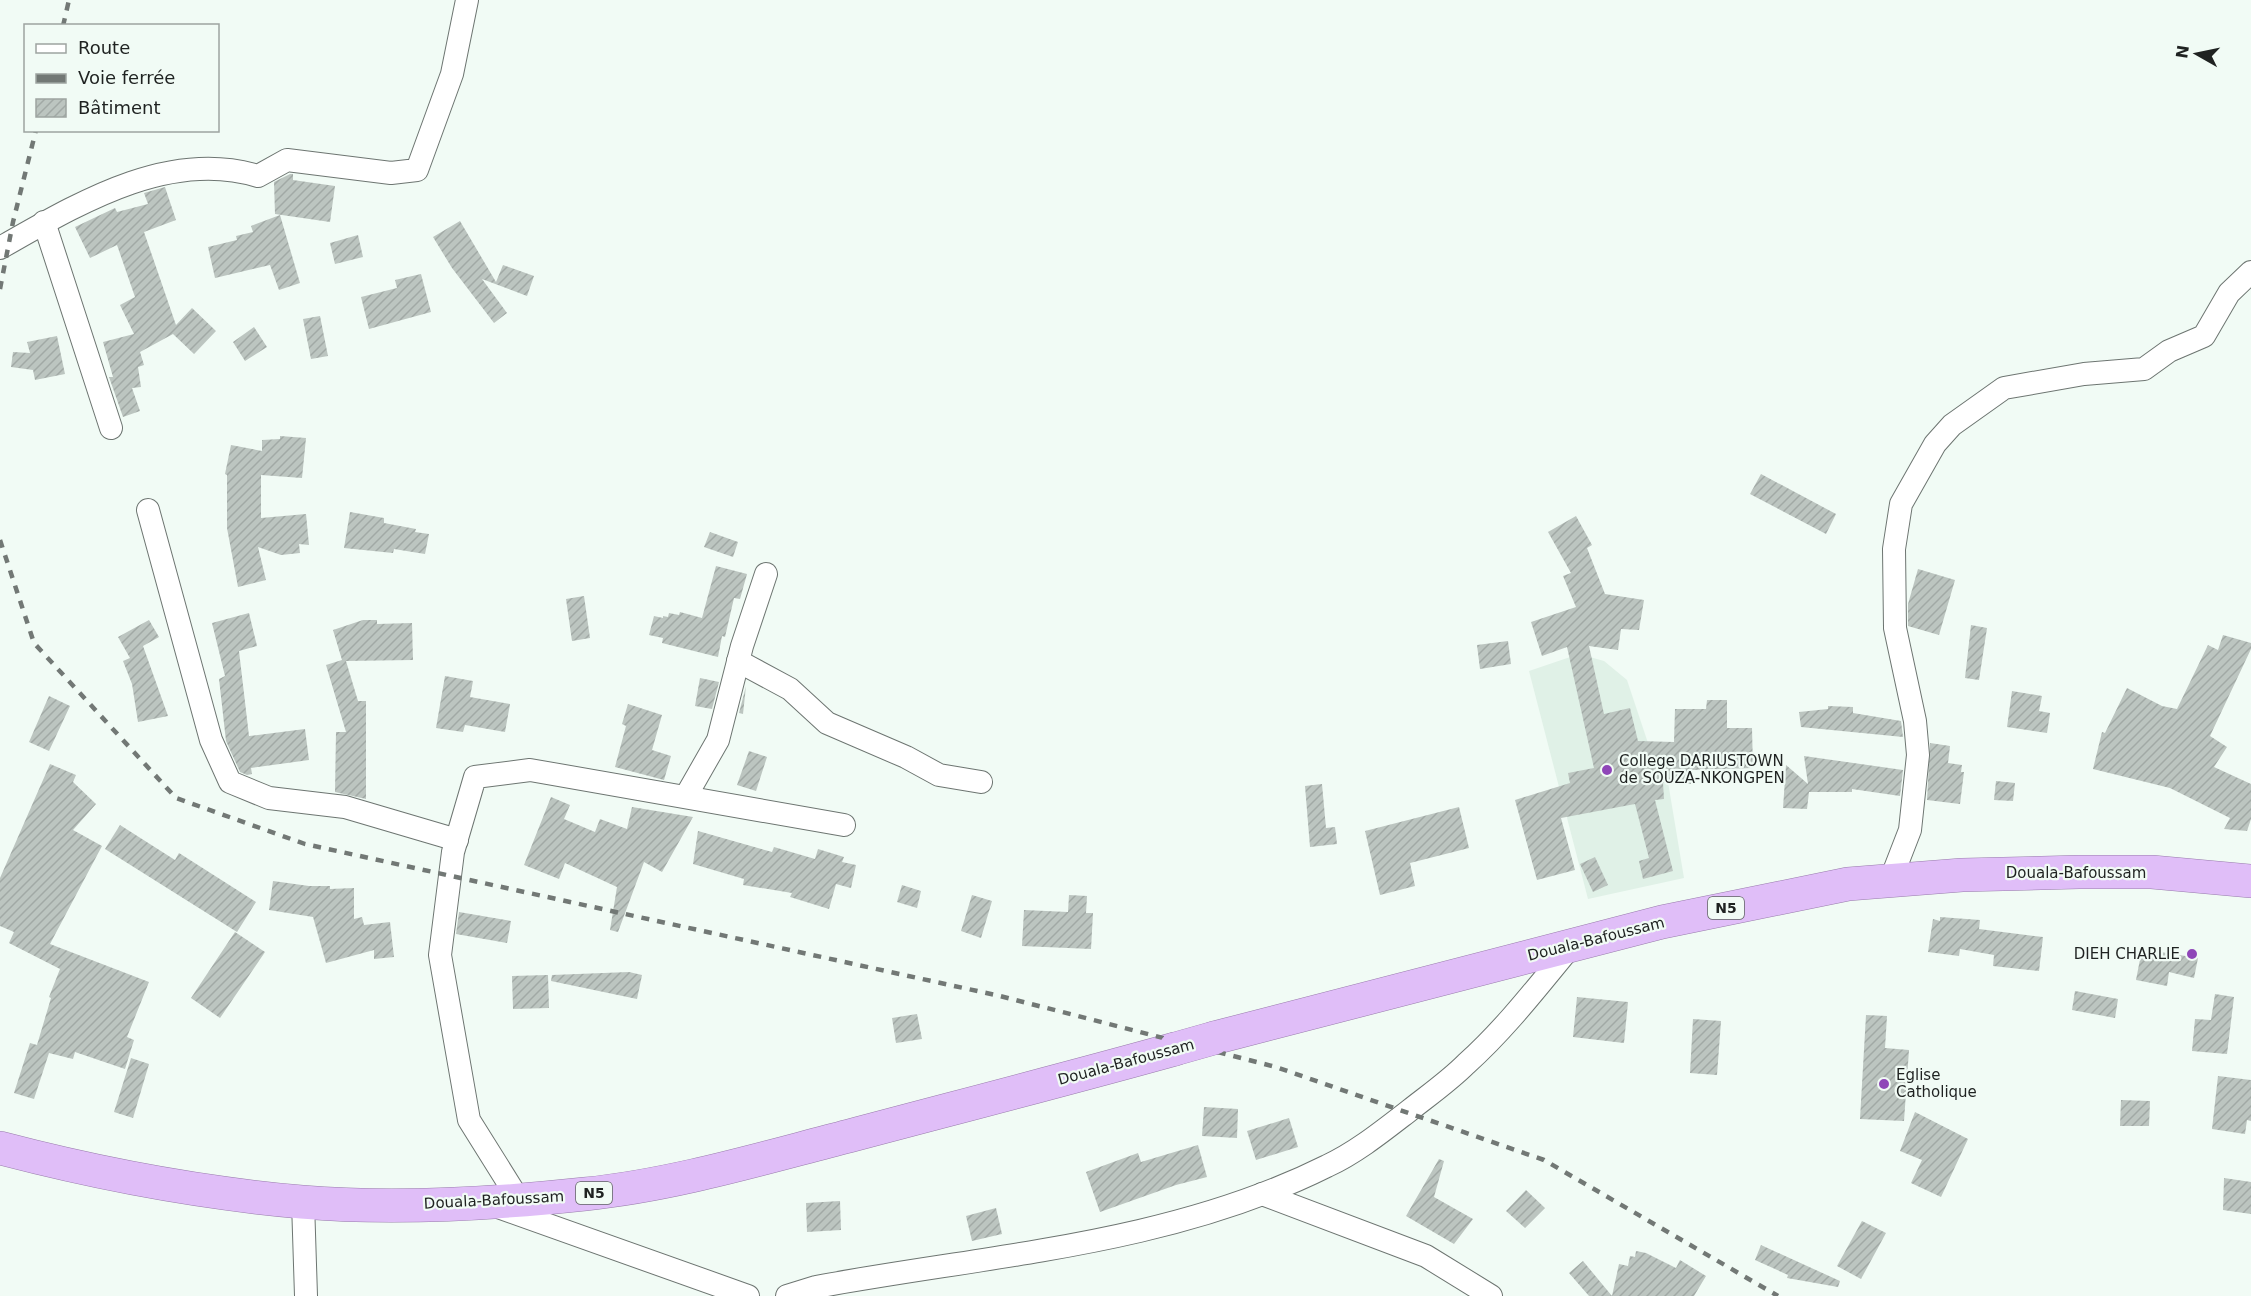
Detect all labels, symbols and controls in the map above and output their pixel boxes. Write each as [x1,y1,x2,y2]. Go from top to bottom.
legend [24,24,219,132]
north arrow [2167,24,2227,84]
text: Route [78,37,130,58]
text: N [2172,44,2193,60]
text: Voie ferrée [78,67,175,88]
text: Bâtiment [78,97,161,118]
place label: College DARIUSTOWN de SOUZA-NKONGPEN [1619,752,1785,787]
marker: College DARIUSTOWN de SOUZA-NKONGPEN [1600,763,1614,777]
street label: Douala-Bafoussam [2006,864,2146,882]
road number: N5 [1708,897,1744,919]
street label: Douala-Bafoussam [1526,913,1666,965]
place label: DIEH CHARLIE [2074,945,2180,963]
marker: DIEH CHARLIE [2185,947,2199,961]
street label: Douala-Bafoussam [1056,1035,1196,1089]
place label: Eglise Catholique [1896,1066,1977,1101]
marker: Eglise Catholique [1877,1077,1891,1091]
road number: N5 [576,1182,612,1204]
street label: Douala-Bafoussam [423,1187,565,1213]

